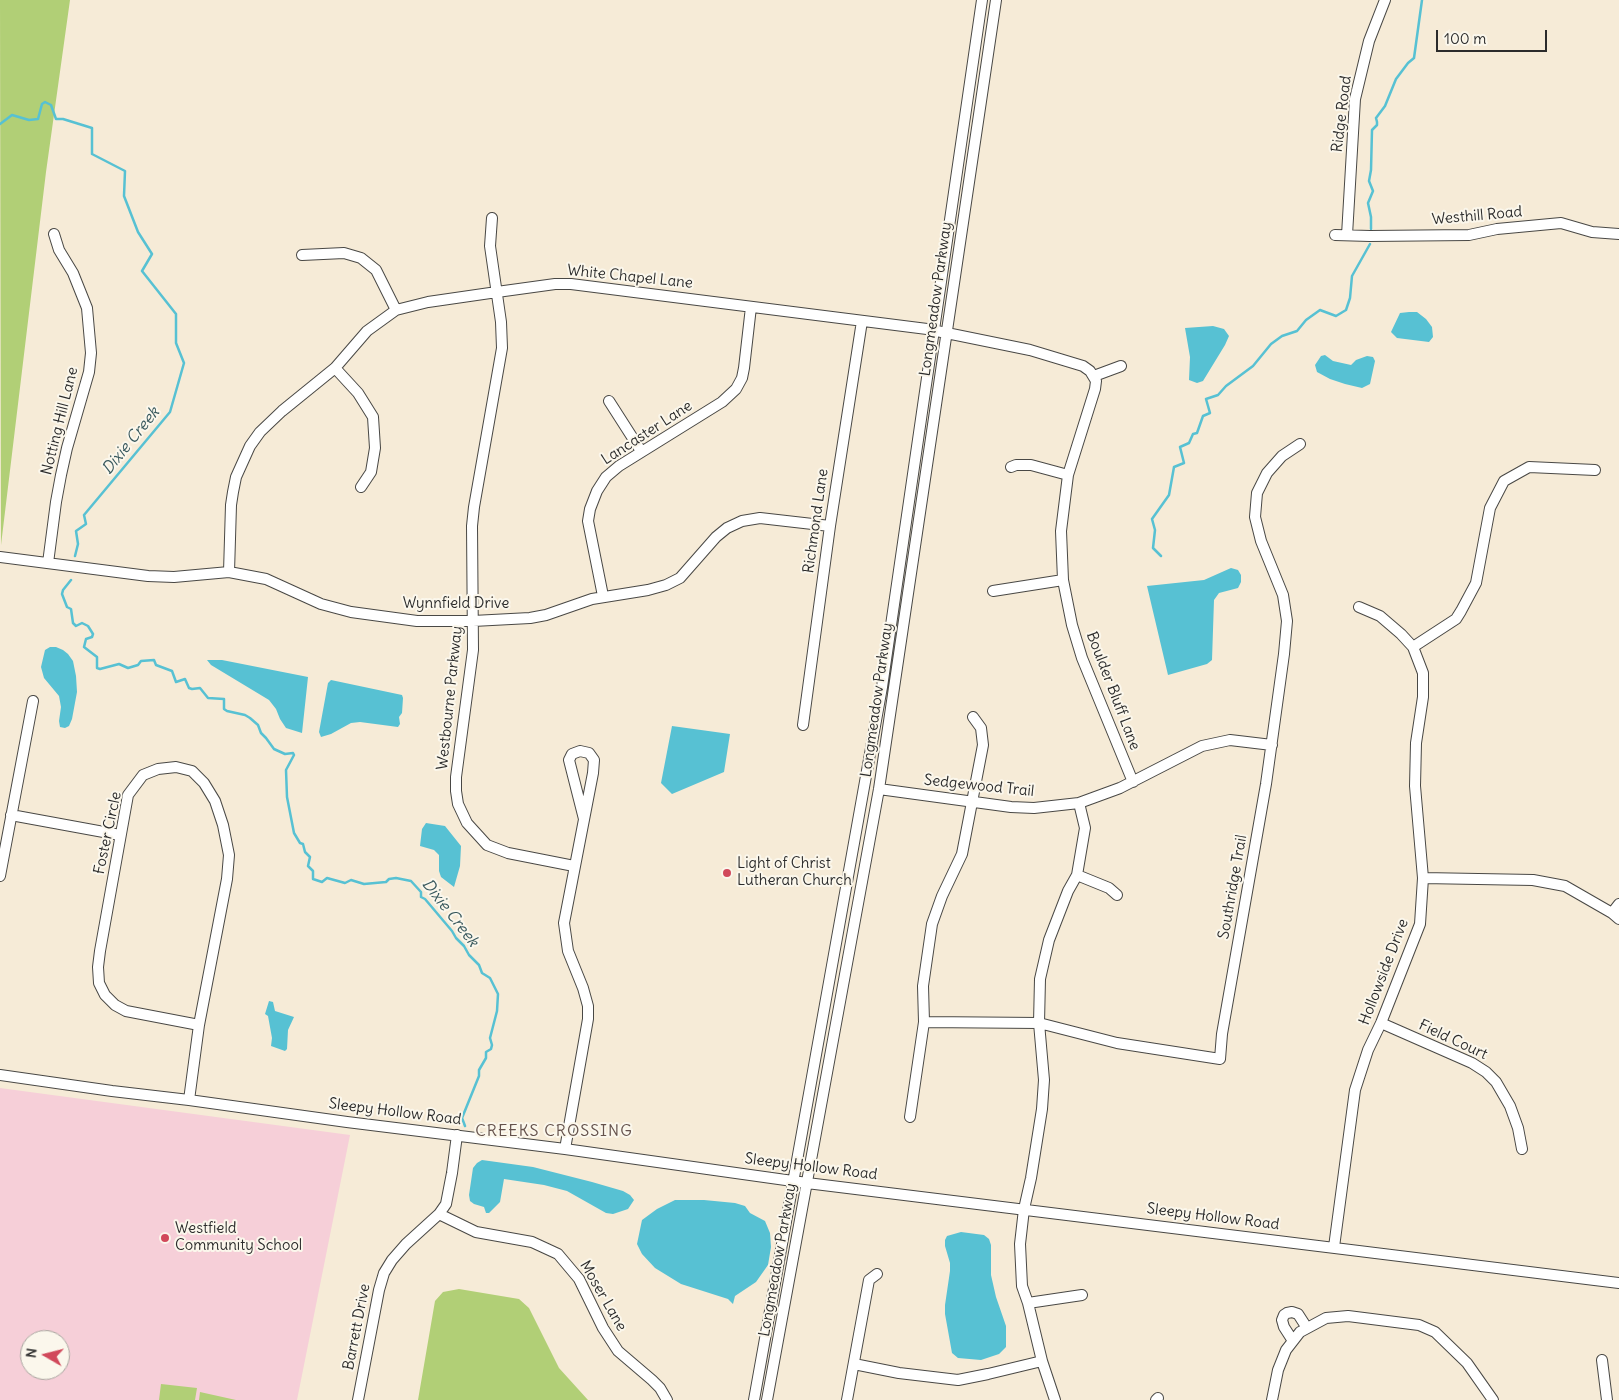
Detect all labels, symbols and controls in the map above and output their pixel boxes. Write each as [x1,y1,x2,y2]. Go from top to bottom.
scale bar [1439,20,1550,52]
text: 100 m [1444,29,1486,48]
street label: Ridge Road [1328,75,1356,153]
street label: Westhill Road [1431,203,1523,229]
street label: Longmeadow Parkway [916,221,956,377]
street label: White Chapel Lane [566,261,694,293]
street label: Notting Hill Lane [38,365,82,477]
street label: Lancaster Lane [598,397,696,469]
water label: Dixie Creek [98,404,164,478]
street label: Richmond Lane [800,468,832,574]
street label: Wynnfield Drive [403,595,509,613]
street label: Longmeadow Parkway [857,622,897,778]
street label: Westbourne Parkway [433,625,467,771]
street label: Boulder Bluff Lane [1082,629,1144,753]
street label: Sedgewood Trail [923,771,1035,801]
street label: Foster Circle [90,790,126,876]
street label: Southridge Trail [1215,833,1251,941]
place label: Light of Christ Lutheran Church [737,855,852,890]
marker: Light of Christ Lutheran Church [721,867,733,879]
water label: Dixie Creek [418,875,482,951]
street label: Hollowside Drive [1355,916,1413,1028]
street label: Field Court [1416,1016,1490,1064]
street label: Sleepy Hollow Road [328,1095,462,1129]
district label: CREEKS CROSSING [473,1121,635,1141]
street label: Sleepy Hollow Road [744,1150,878,1184]
street label: Longmeadow Parkway [756,1182,800,1338]
street label: Sleepy Hollow Road [1146,1200,1280,1234]
place label: Westfield Community School [175,1220,302,1255]
marker: Westfield Community School [159,1232,171,1244]
street label: Moser Lane [576,1258,630,1334]
street label: Barrett Drive [340,1282,374,1372]
north arrow [20,1330,70,1380]
text: N [22,1347,41,1359]

